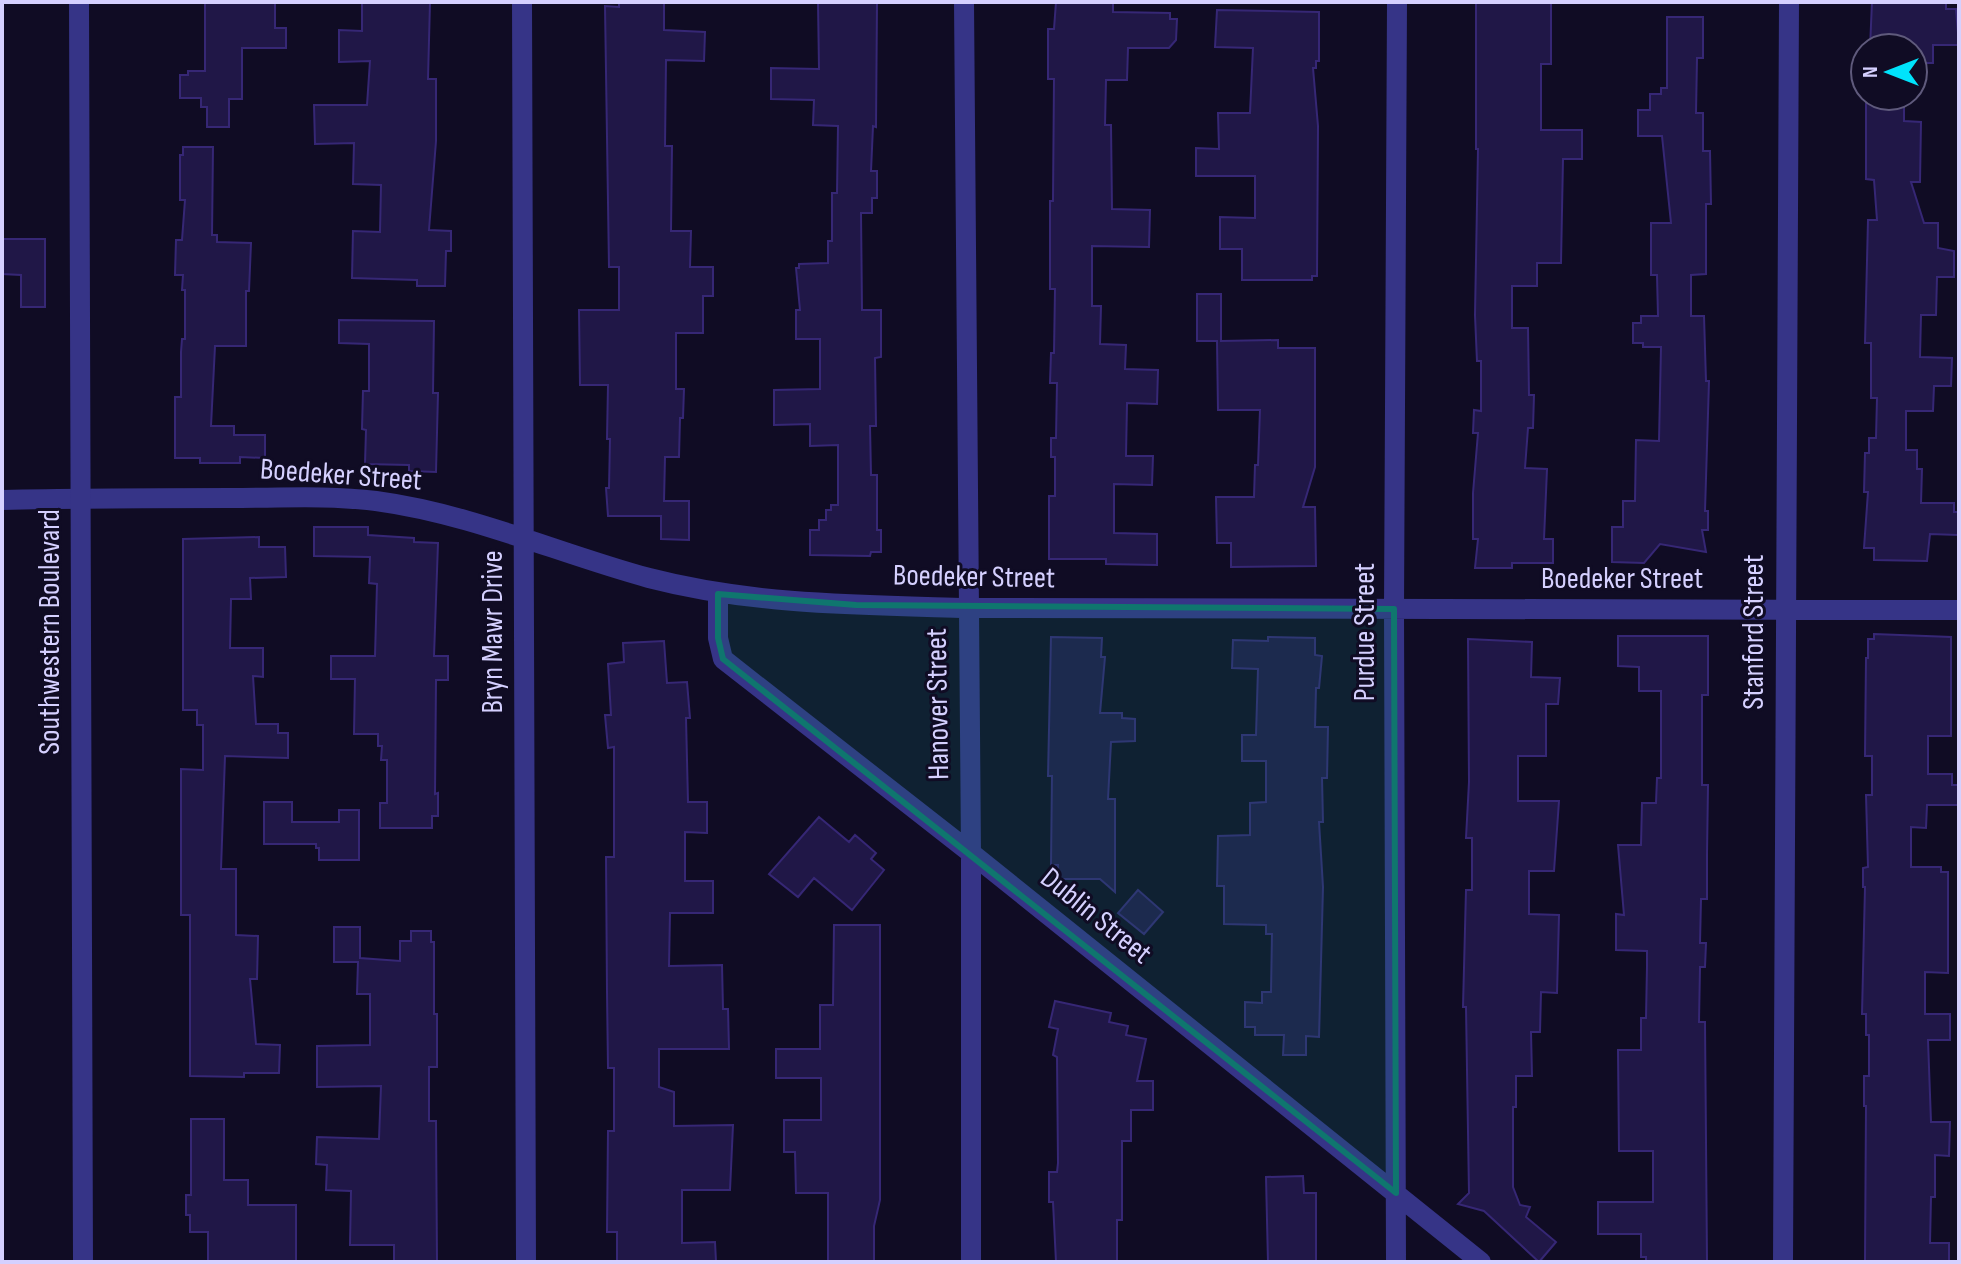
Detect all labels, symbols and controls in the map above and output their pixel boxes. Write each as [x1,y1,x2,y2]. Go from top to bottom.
north arrow [1849,32,1929,112]
text: N [1857,66,1884,78]
street label: Boedeker Street [259,451,423,499]
street label: Southwestern Boulevard [32,509,68,755]
street label: Bryn Mawr Drive [475,550,511,714]
street label: Stanford Street [1736,554,1772,710]
street label: Boedeker Street [893,558,1055,596]
street label: Boedeker Street [1541,561,1703,597]
street label: Purdue Street [1347,563,1383,701]
street label: Hanover Street [919,628,957,780]
street label: Dublin Street [1033,860,1159,972]

